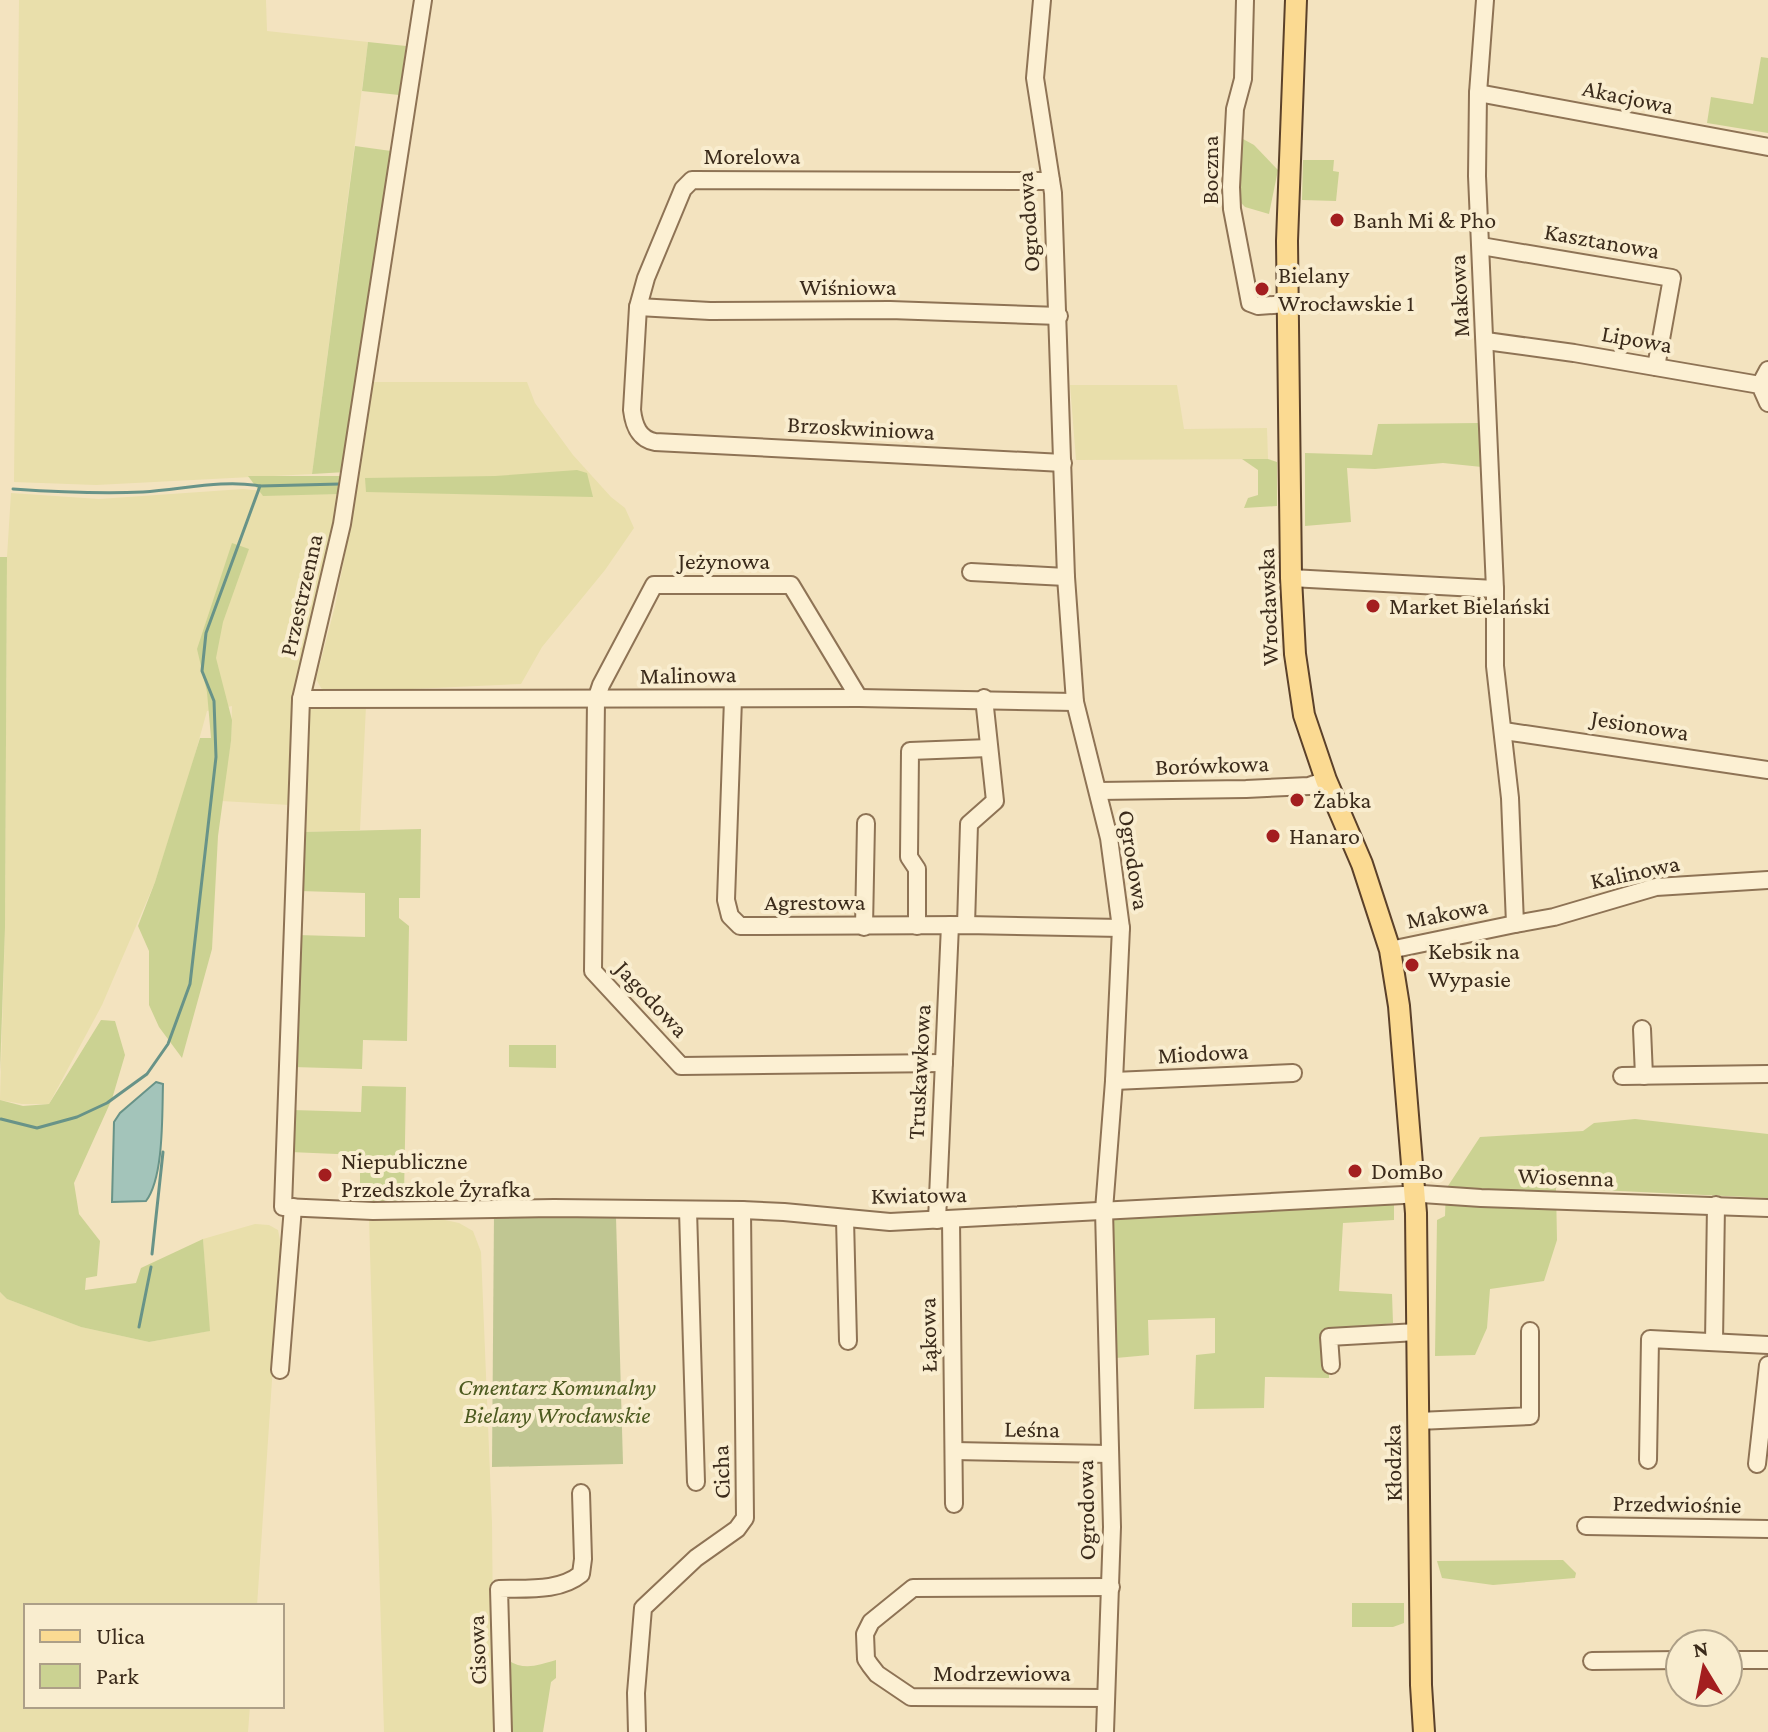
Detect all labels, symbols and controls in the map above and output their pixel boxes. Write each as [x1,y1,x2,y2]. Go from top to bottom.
street label: Akacjowa [1580,74,1676,119]
street label: Boczna [1196,135,1223,205]
street label: Morelowa [703,142,801,169]
street label: Ogrodowa [1011,171,1044,273]
place label: Banh Mi & Pho [1353,206,1496,233]
marker: Banh Mi & Pho [1328,211,1346,229]
street label: Kasztanowa [1542,217,1662,264]
street label: Makowa [1443,254,1474,338]
place label: Bielany Wrocławskie 1 [1278,261,1414,316]
street label: Wiśniowa [800,273,896,300]
marker: Bielany Wrocławskie 1 [1253,280,1271,298]
street label: Lipowa [1600,319,1675,358]
street label: Brzoskwiniowa [787,410,935,445]
street label: Przestrzenna [273,531,328,659]
street label: Jeżynowa [676,547,770,574]
street label: Wrocławska [1252,548,1283,666]
place label: Market Bielański [1389,592,1550,619]
marker: Market Bielański [1364,597,1382,615]
street label: Malinowa [639,660,737,689]
street label: Jesionowa [1587,703,1691,746]
street label: Borówkowa [1154,749,1270,780]
place label: Żabka [1313,786,1371,813]
marker: Żabka [1288,791,1306,809]
street label: Ogrodowa [1113,808,1156,912]
place label: Hanaro [1289,822,1360,849]
marker: Hanaro [1264,827,1282,845]
street label: Kalinowa [1588,849,1682,894]
street label: Agrestowa [764,888,866,915]
street label: Makowa [1404,891,1490,934]
place label: Kebsik na Wypasie [1428,937,1520,992]
street label: Jagodowa [609,953,695,1042]
marker: Kebsik na Wypasie [1403,956,1421,974]
street label: Truskawkowa [901,1004,936,1140]
street label: Miodowa [1157,1037,1249,1068]
place label: Niepubliczne Przedszkole Żyrafka [341,1147,531,1202]
place label: DomBo [1371,1157,1443,1184]
street label: Wiosenna [1517,1161,1615,1192]
marker: DomBo [1346,1162,1364,1180]
marker: Niepubliczne Przedszkole Żyrafka [316,1166,334,1184]
street label: Kwiatowa [871,1180,967,1209]
street label: Łąkowa [913,1297,942,1373]
park label: Cmentarz Komunalny Bielany Wrocławskie [458,1373,656,1428]
street label: Leśna [1004,1415,1060,1442]
street label: Kłodzka [1378,1424,1407,1502]
street label: Cicha [706,1444,735,1500]
street label: Ogrodowa [1071,1459,1100,1561]
street label: Przedwiośnie [1612,1489,1742,1518]
legend [24,1604,284,1708]
street label: Cisowa [462,1614,491,1686]
text: Ulica [96,1622,145,1649]
north arrow [1664,1628,1744,1708]
text: N [1691,1635,1710,1662]
street label: Modrzewiowa [933,1659,1071,1686]
text: Park [96,1662,139,1689]

